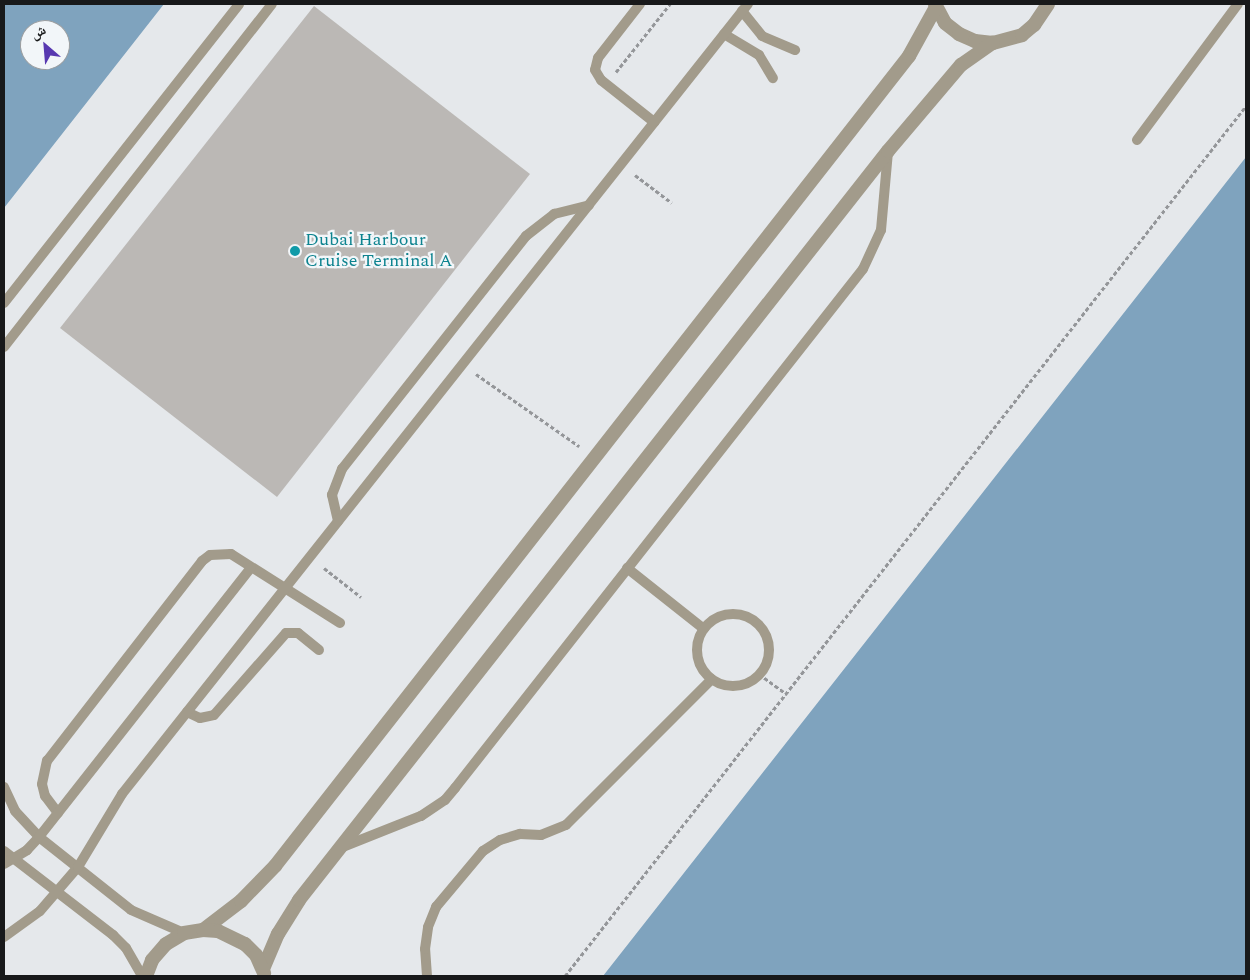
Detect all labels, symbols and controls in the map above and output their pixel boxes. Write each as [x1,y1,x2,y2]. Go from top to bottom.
text: ش [27,19,50,45]
north arrow [20,20,70,70]
place label: Dubai Harbour Cruise Terminal A [305,230,452,272]
marker: Dubai Harbour Cruise Terminal A [289,245,301,257]

